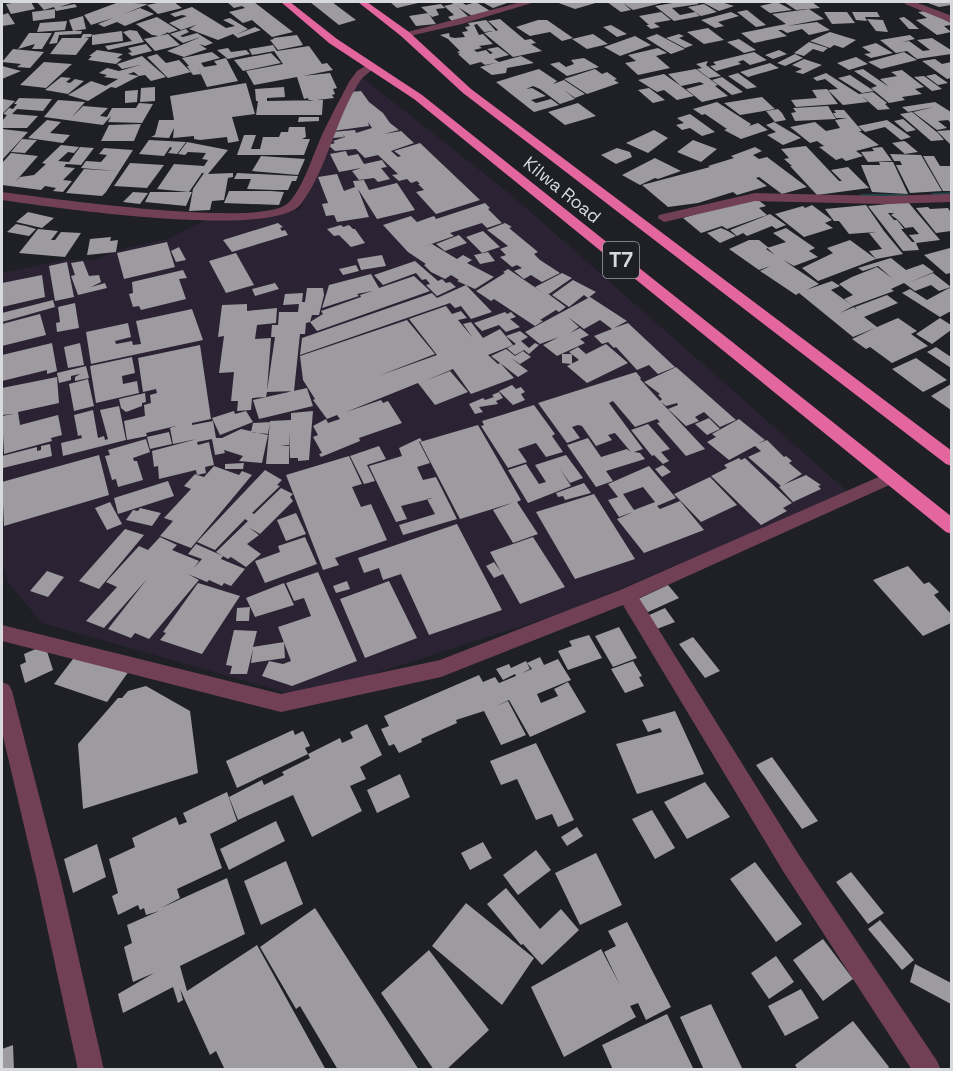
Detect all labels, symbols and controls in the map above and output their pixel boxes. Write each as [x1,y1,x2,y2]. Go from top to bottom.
street label: Kilwa Road [519,151,606,228]
road number: T7 [603,242,639,278]

